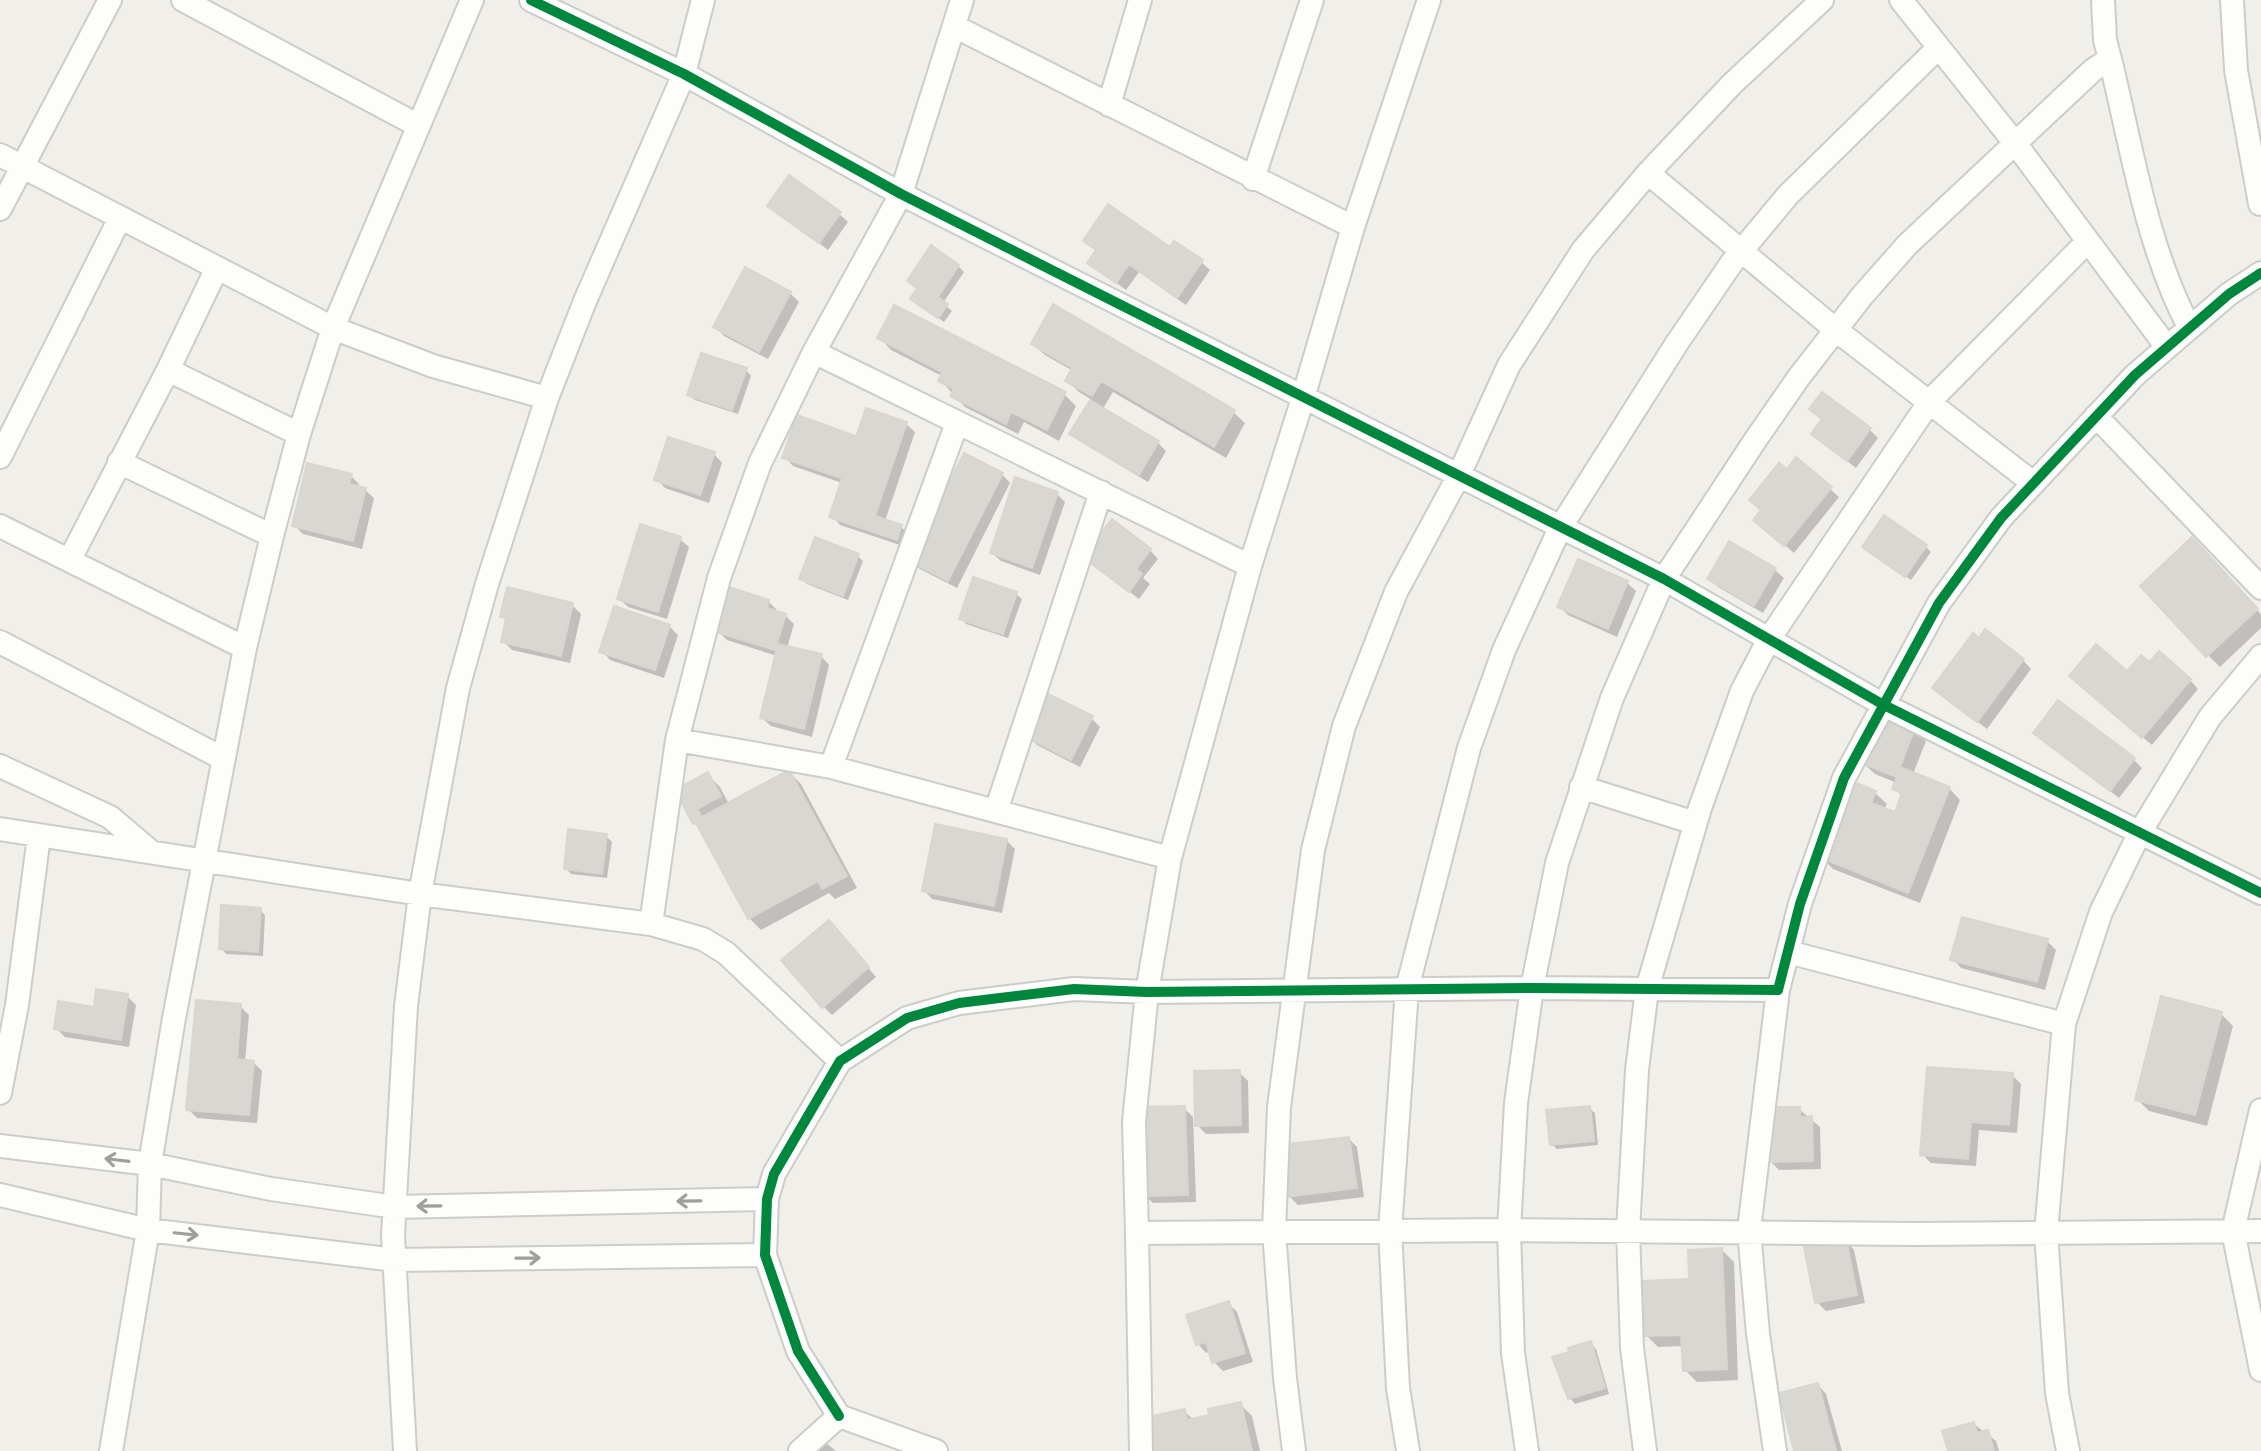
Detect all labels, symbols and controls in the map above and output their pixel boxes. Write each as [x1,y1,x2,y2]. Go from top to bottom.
one-way arrow [105,1152,131,1167]
one-way arrow [676,1193,703,1208]
one-way arrow [416,1198,443,1214]
one-way arrow [172,1227,199,1242]
one-way arrow [514,1251,541,1266]

